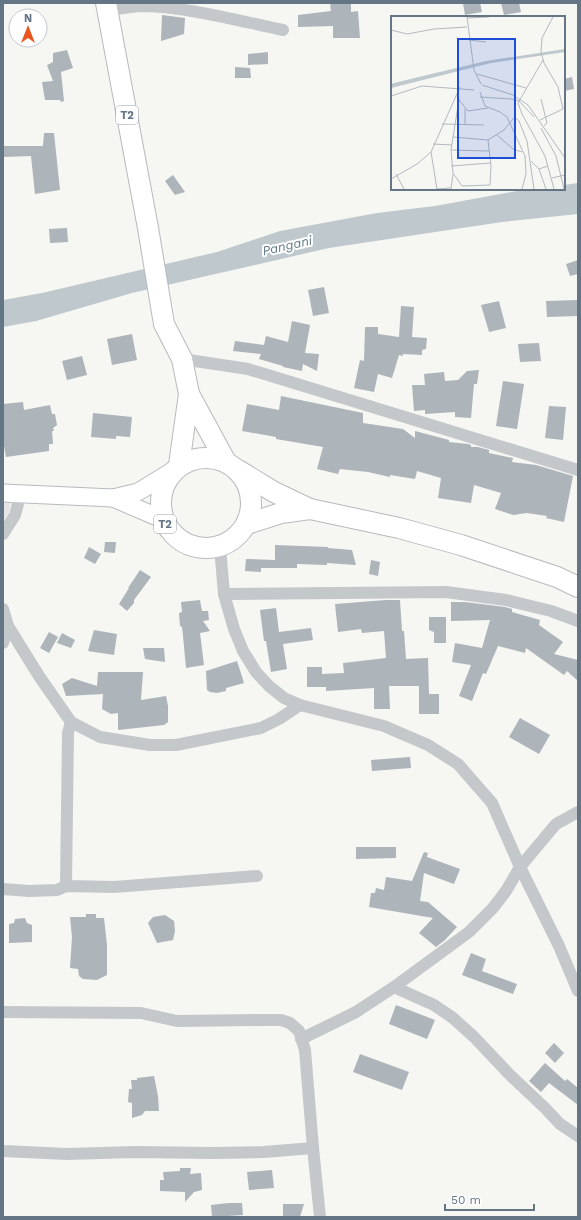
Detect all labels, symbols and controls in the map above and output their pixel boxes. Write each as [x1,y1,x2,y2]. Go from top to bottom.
north arrow [8,8,48,48]
text: N [24,12,32,25]
inset map [391,16,565,190]
road number: T2 [116,106,138,124]
water label: Pangani [261,232,314,259]
road number: T2 [154,515,176,533]
scale bar [445,1186,534,1212]
text: 50 m [451,1193,481,1207]

